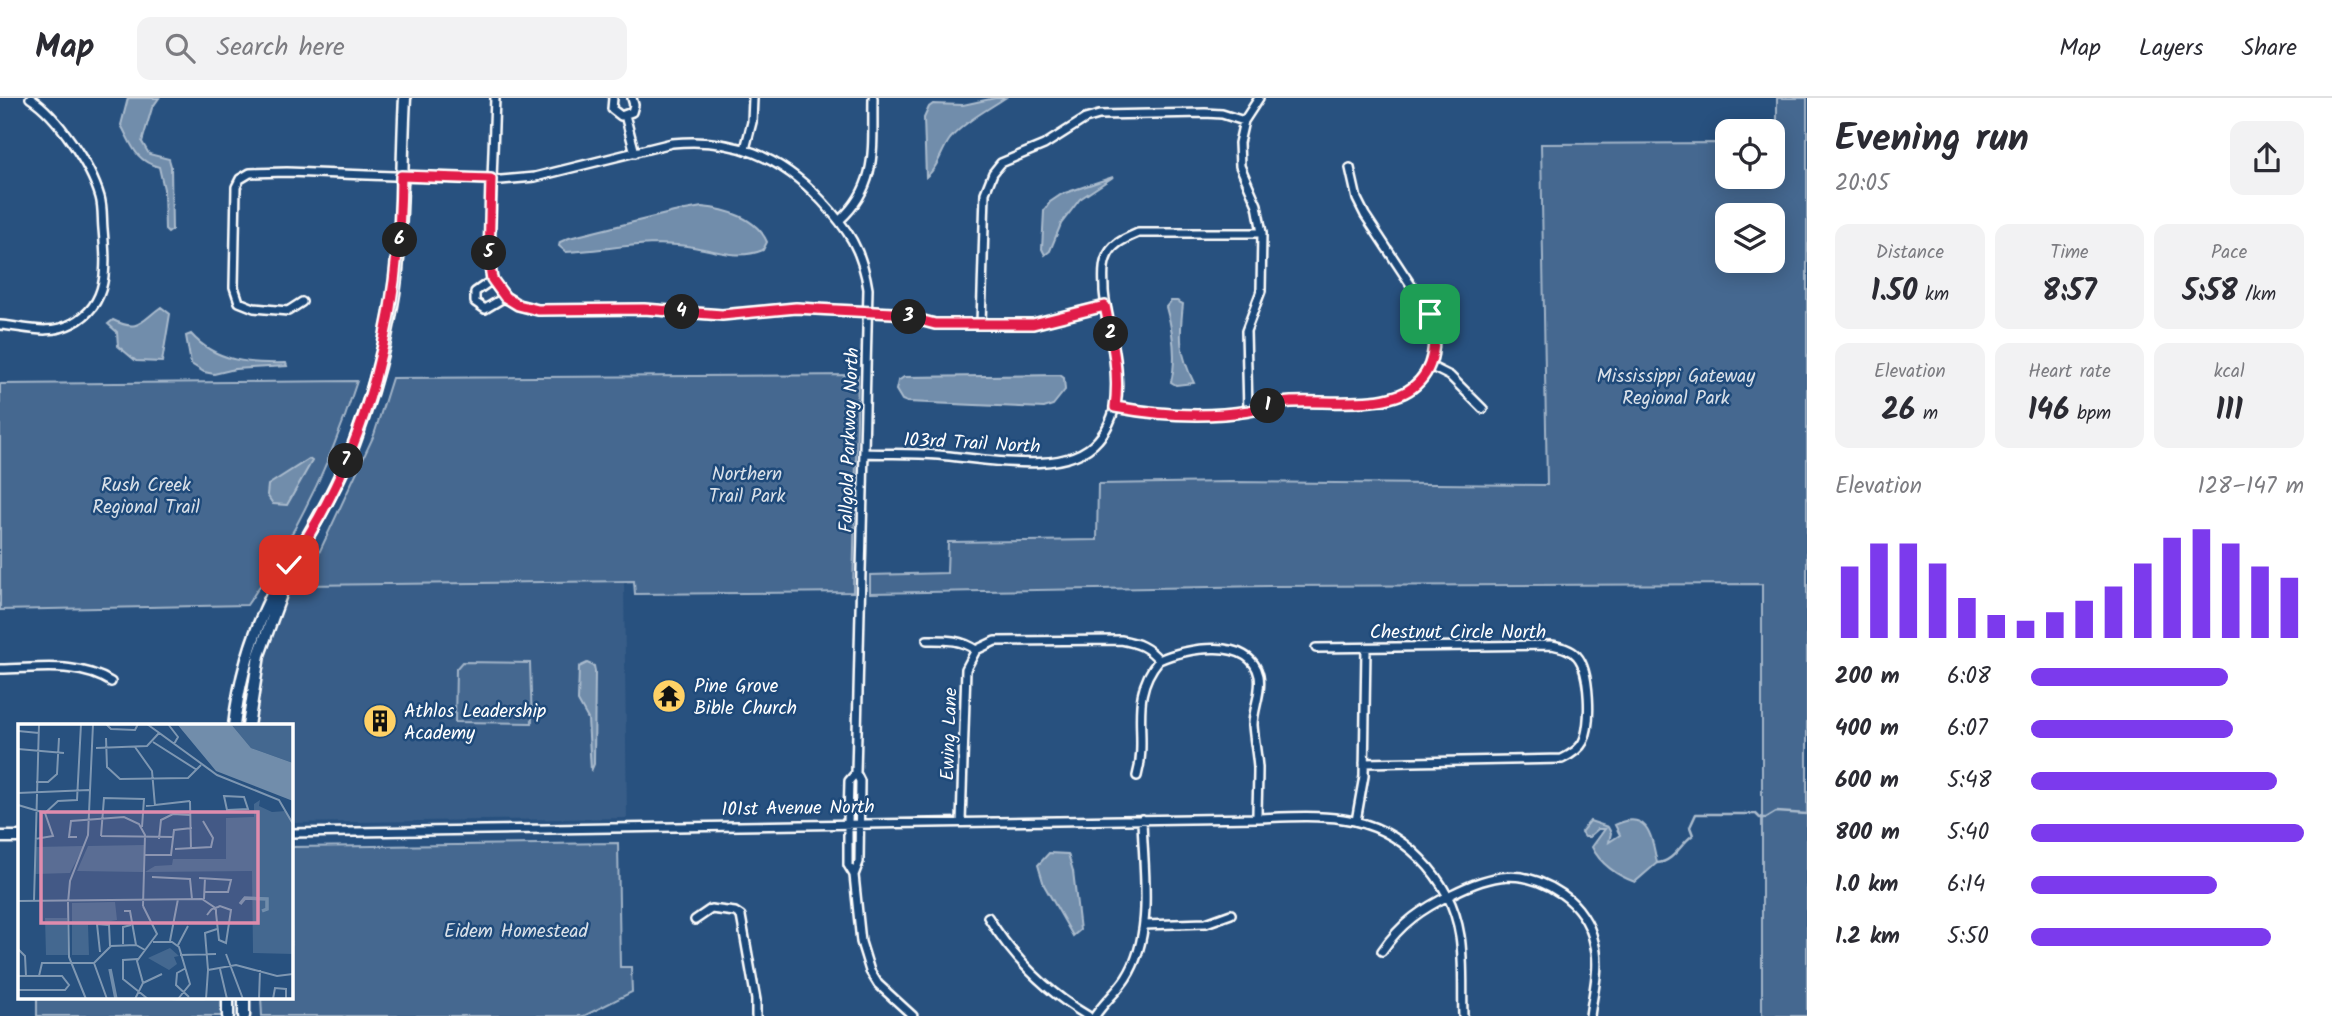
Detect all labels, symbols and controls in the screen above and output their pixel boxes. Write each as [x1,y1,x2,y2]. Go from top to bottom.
search box [137,17,627,80]
text: Map [35,22,95,75]
text: Search here [217,27,345,69]
icon: search [161,29,199,67]
text: Map [2059,29,2101,68]
text: Layers [2139,29,2203,68]
text: Share [2241,29,2297,68]
text: Evening run [1835,110,2029,170]
map controls [1715,119,1785,273]
button: locate [1715,119,1785,189]
button: share [2230,121,2304,195]
text: 20:05 [1835,166,1889,202]
button: layers [1715,203,1785,273]
pin: 6 [382,222,418,258]
text: 6 [394,224,405,254]
pin: 5 [472,236,506,270]
text: 5 [484,237,493,267]
text: Distance [1876,238,1944,268]
text: Time [2050,238,2089,268]
text: Pace [2211,238,2247,268]
text: 1.50 [1871,268,1917,316]
text: 8:57 [2042,268,2097,316]
text: 5:58 [2182,268,2238,316]
text: km [1917,280,1949,310]
text: /km [2238,280,2276,310]
pin [1400,284,1460,344]
pin: 4 [664,294,700,330]
icon: arrive [1411,295,1449,333]
text: 4 [676,296,687,326]
pin: 3 [892,300,926,334]
text: 3 [903,301,914,331]
pin: 2 [1094,316,1128,352]
text: 2 [1105,318,1116,348]
street label: Fallgold Parkway North [832,347,868,533]
text: Elevation [1874,357,1946,387]
text: Heart rate [2028,357,2111,387]
text: kcal [2214,357,2245,387]
park label: Mississippi Gateway Regional Park [1597,362,1756,414]
text: 26 [1882,387,1915,435]
text: 146 [2028,387,2069,435]
text: 111 [2216,387,2243,435]
pin: 1 [1250,388,1286,424]
text: 1 [1265,390,1270,420]
text: m [1915,399,1938,429]
text: bpm [2069,399,2111,429]
street label: 103rd Trail North [903,425,1041,463]
pin: 7 [328,444,364,478]
text: 7 [341,445,350,475]
park label: Northern Trail Park [709,460,785,512]
text: Elevation [1835,469,1922,505]
text: 128–147 m [2198,469,2304,505]
park label: Rush Creek Regional Trail [92,471,200,523]
pin [259,535,319,595]
icon: check [270,546,308,584]
street label: Chestnut Circle North [1370,618,1546,648]
text: 200 m [1835,659,1900,695]
text: 6:08 [1947,659,1991,695]
place label: Pine Grove Bible Church [694,672,797,724]
temple icon: Pine Grove Bible Church [650,677,688,715]
street label: Ewing Lane [933,687,967,781]
place label: Athlos Leadership Academy [404,697,546,749]
building icon: Athlos Leadership Academy [361,702,399,740]
text: 400 m [1835,711,1899,747]
text: 6:07 [1947,711,1988,747]
inset map [18,724,292,998]
text: 600 m [1835,763,1899,799]
text: 5:48 [1947,763,1992,799]
street label: 101st Avenue North [721,793,875,825]
text: 800 m [1835,815,1900,851]
text: 5:40 [1947,815,1989,851]
text: 1.0 km [1835,867,1898,903]
text: 6:14 [1947,867,1985,903]
park label: Eidem Homestead [444,917,588,947]
text: 1.2 km [1835,919,1900,955]
text: 5:50 [1947,919,1989,955]

